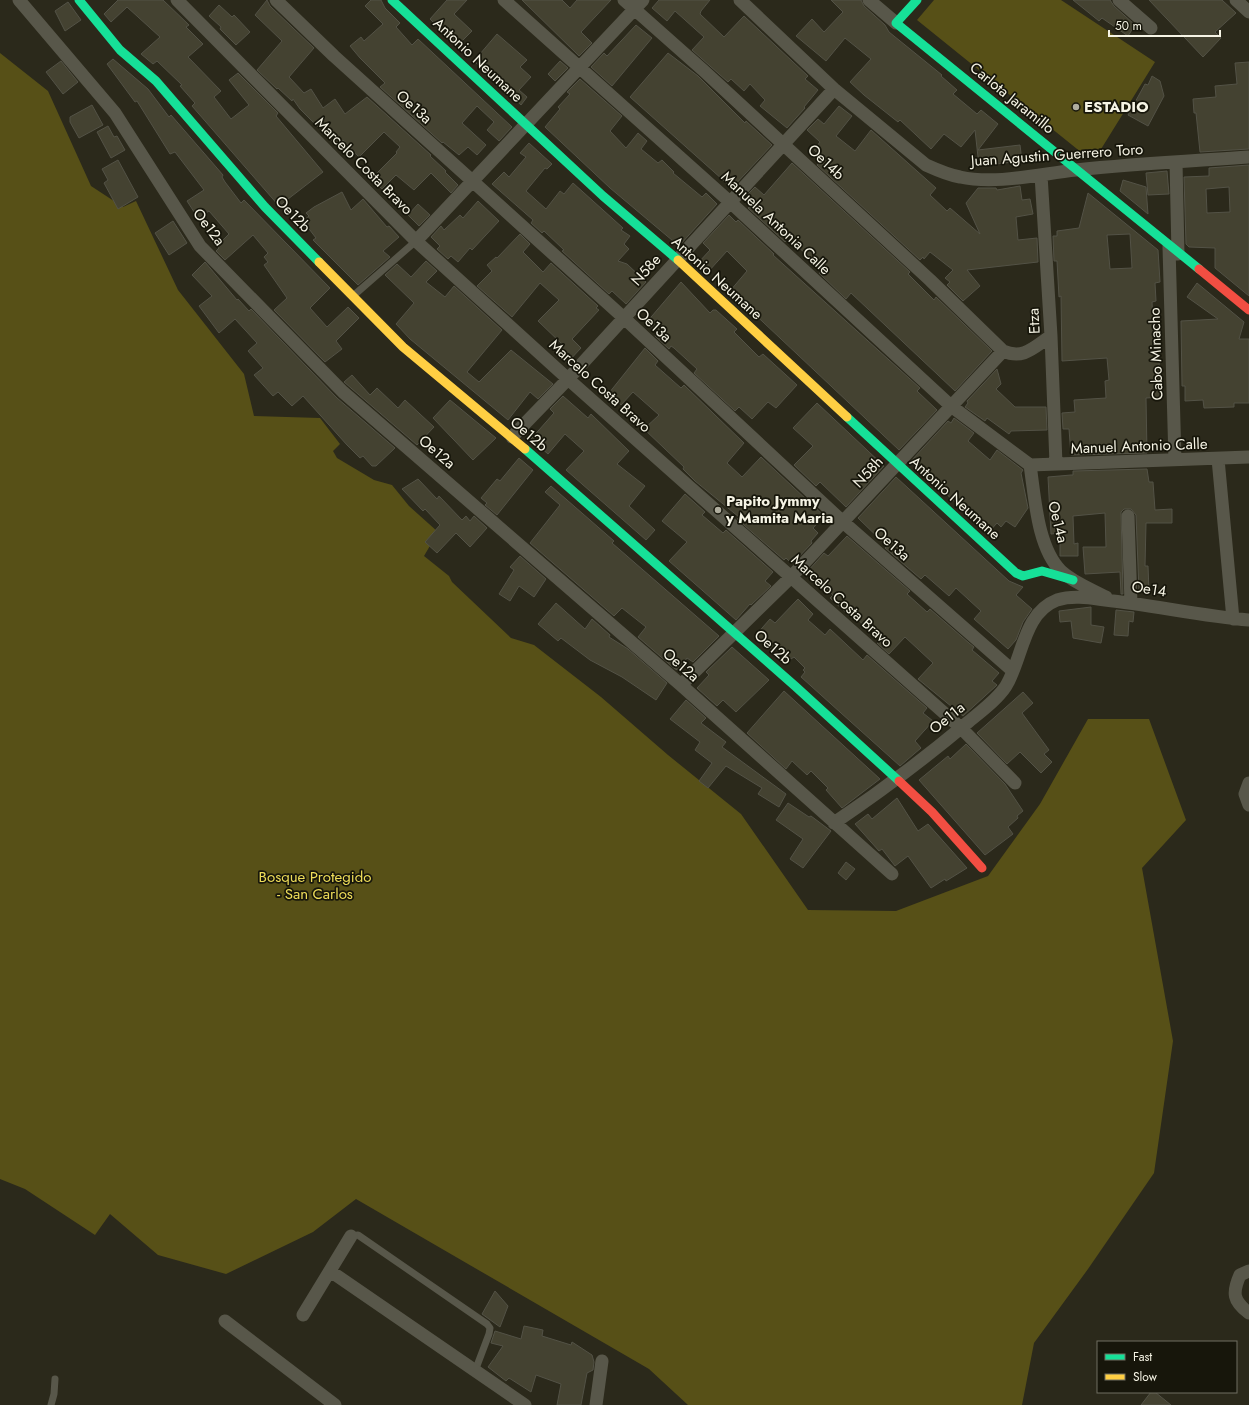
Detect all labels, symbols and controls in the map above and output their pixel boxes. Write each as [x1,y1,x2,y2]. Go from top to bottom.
street label: Antonio Neumane [428,12,528,108]
scale bar [1109,12,1220,38]
text: 50 m [1115,17,1142,35]
street label: Carlota Jaramillo [965,57,1059,139]
street label: Oe13a [391,85,437,129]
place label: ESTADIO [1084,96,1148,118]
marker: ESTADIO [1071,102,1081,112]
street label: Marcelo Costa Bravo [310,112,418,220]
street label: Juan Agustin Guerrero Toro [968,138,1144,172]
street label: Oe14b [803,139,850,185]
street label: Manuela Antonia Calle [716,166,836,280]
street label: Oe12b [270,191,316,238]
street label: Oe12a [188,204,230,250]
street label: Antonio Neumane [667,231,768,325]
street label: N58e [626,249,666,291]
street label: Oe13a [631,303,677,347]
street label: Etza [1022,307,1046,335]
street label: Cabo Minacho [1143,307,1169,401]
street label: Marcelo Costa Bravo [544,334,656,438]
street label: Oe12b [505,411,553,457]
street label: Oe12a [414,430,460,474]
street label: Manuel Antonio Calle [1070,433,1208,459]
street label: N58h [848,451,888,493]
street label: Antonio Neumane [905,451,1006,545]
place label: Papito Jymmy y Mamita Maria [725,490,833,529]
street label: Oe14a [1042,499,1074,545]
marker: Papito Jymmy y Mamita Maria [713,505,723,515]
street label: Oe13a [869,522,915,566]
street label: Marcelo Costa Bravo [786,549,898,653]
street label: Oe14 [1130,575,1168,603]
street label: Oe12b [749,624,797,670]
street label: Oe12a [658,643,704,687]
street label: Oe11a [924,697,970,739]
park label: Bosque Protegido - San Carlos [259,866,371,905]
legend [1097,1341,1237,1393]
text: Fast [1133,1348,1152,1366]
text: Slow [1133,1368,1158,1386]

